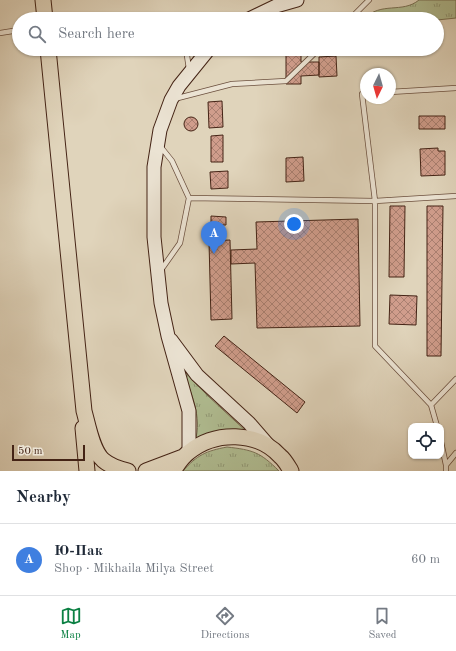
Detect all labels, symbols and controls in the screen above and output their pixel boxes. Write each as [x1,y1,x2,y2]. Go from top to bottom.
search box [12,12,444,56]
icon: search [26,23,48,45]
text: Search here [58,27,135,42]
north arrow [360,68,396,104]
your location [284,214,304,234]
pin: A [201,221,227,254]
map controls [408,423,444,459]
button: locate [408,423,444,459]
scale bar [12,443,85,462]
text: 50 m [18,446,43,457]
text: Nearby [16,489,71,506]
text: Ю-Пак [54,544,103,559]
text: A [24,553,34,566]
text: 60 m [411,553,440,566]
text: Shop · Mikhaila Milya Street [54,562,214,575]
tab: Map [60,605,82,643]
tab: Directions [201,605,249,643]
tab: Saved [368,605,396,643]

